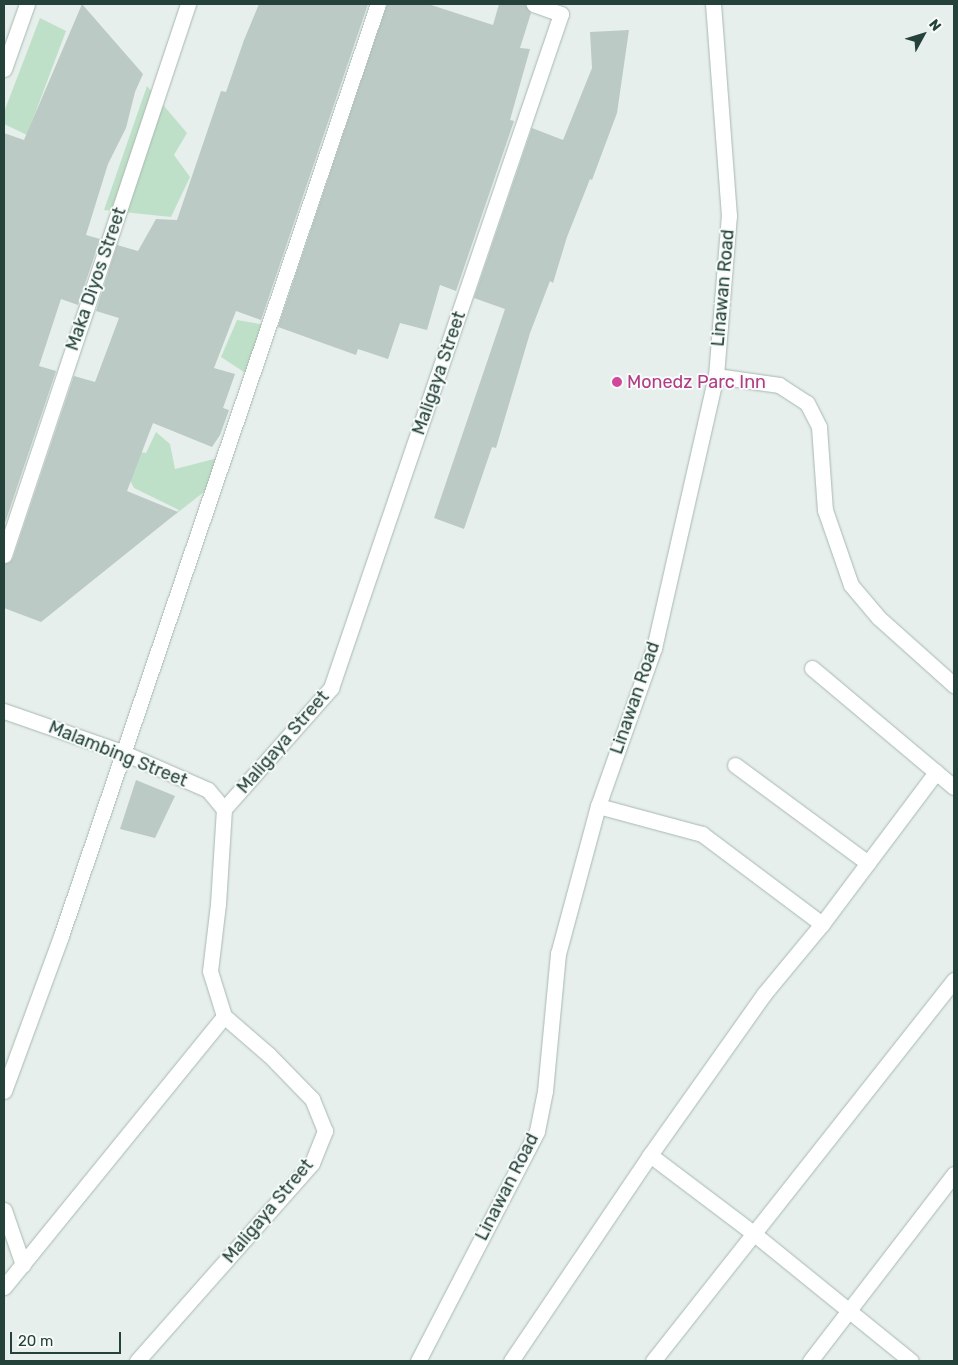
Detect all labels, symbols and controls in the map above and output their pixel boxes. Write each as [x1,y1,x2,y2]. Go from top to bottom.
north arrow [898,10,948,60]
text: N [925,16,945,35]
street label: Maka Diyos Street [61,205,131,353]
street label: Linawan Road [707,229,739,347]
street label: Maligaya Street [408,308,470,438]
place label: Monedz Parc Inn [627,371,766,393]
marker: Monedz Parc Inn [611,376,623,388]
street label: Linawan Road [606,639,664,757]
street label: Maligaya Street [232,686,334,798]
street label: Malambing Street [45,716,191,792]
street label: Linawan Road [471,1130,543,1244]
street label: Maligaya Street [218,1154,318,1268]
scale bar [12,1322,124,1354]
text: 20 m [18,1332,53,1350]

